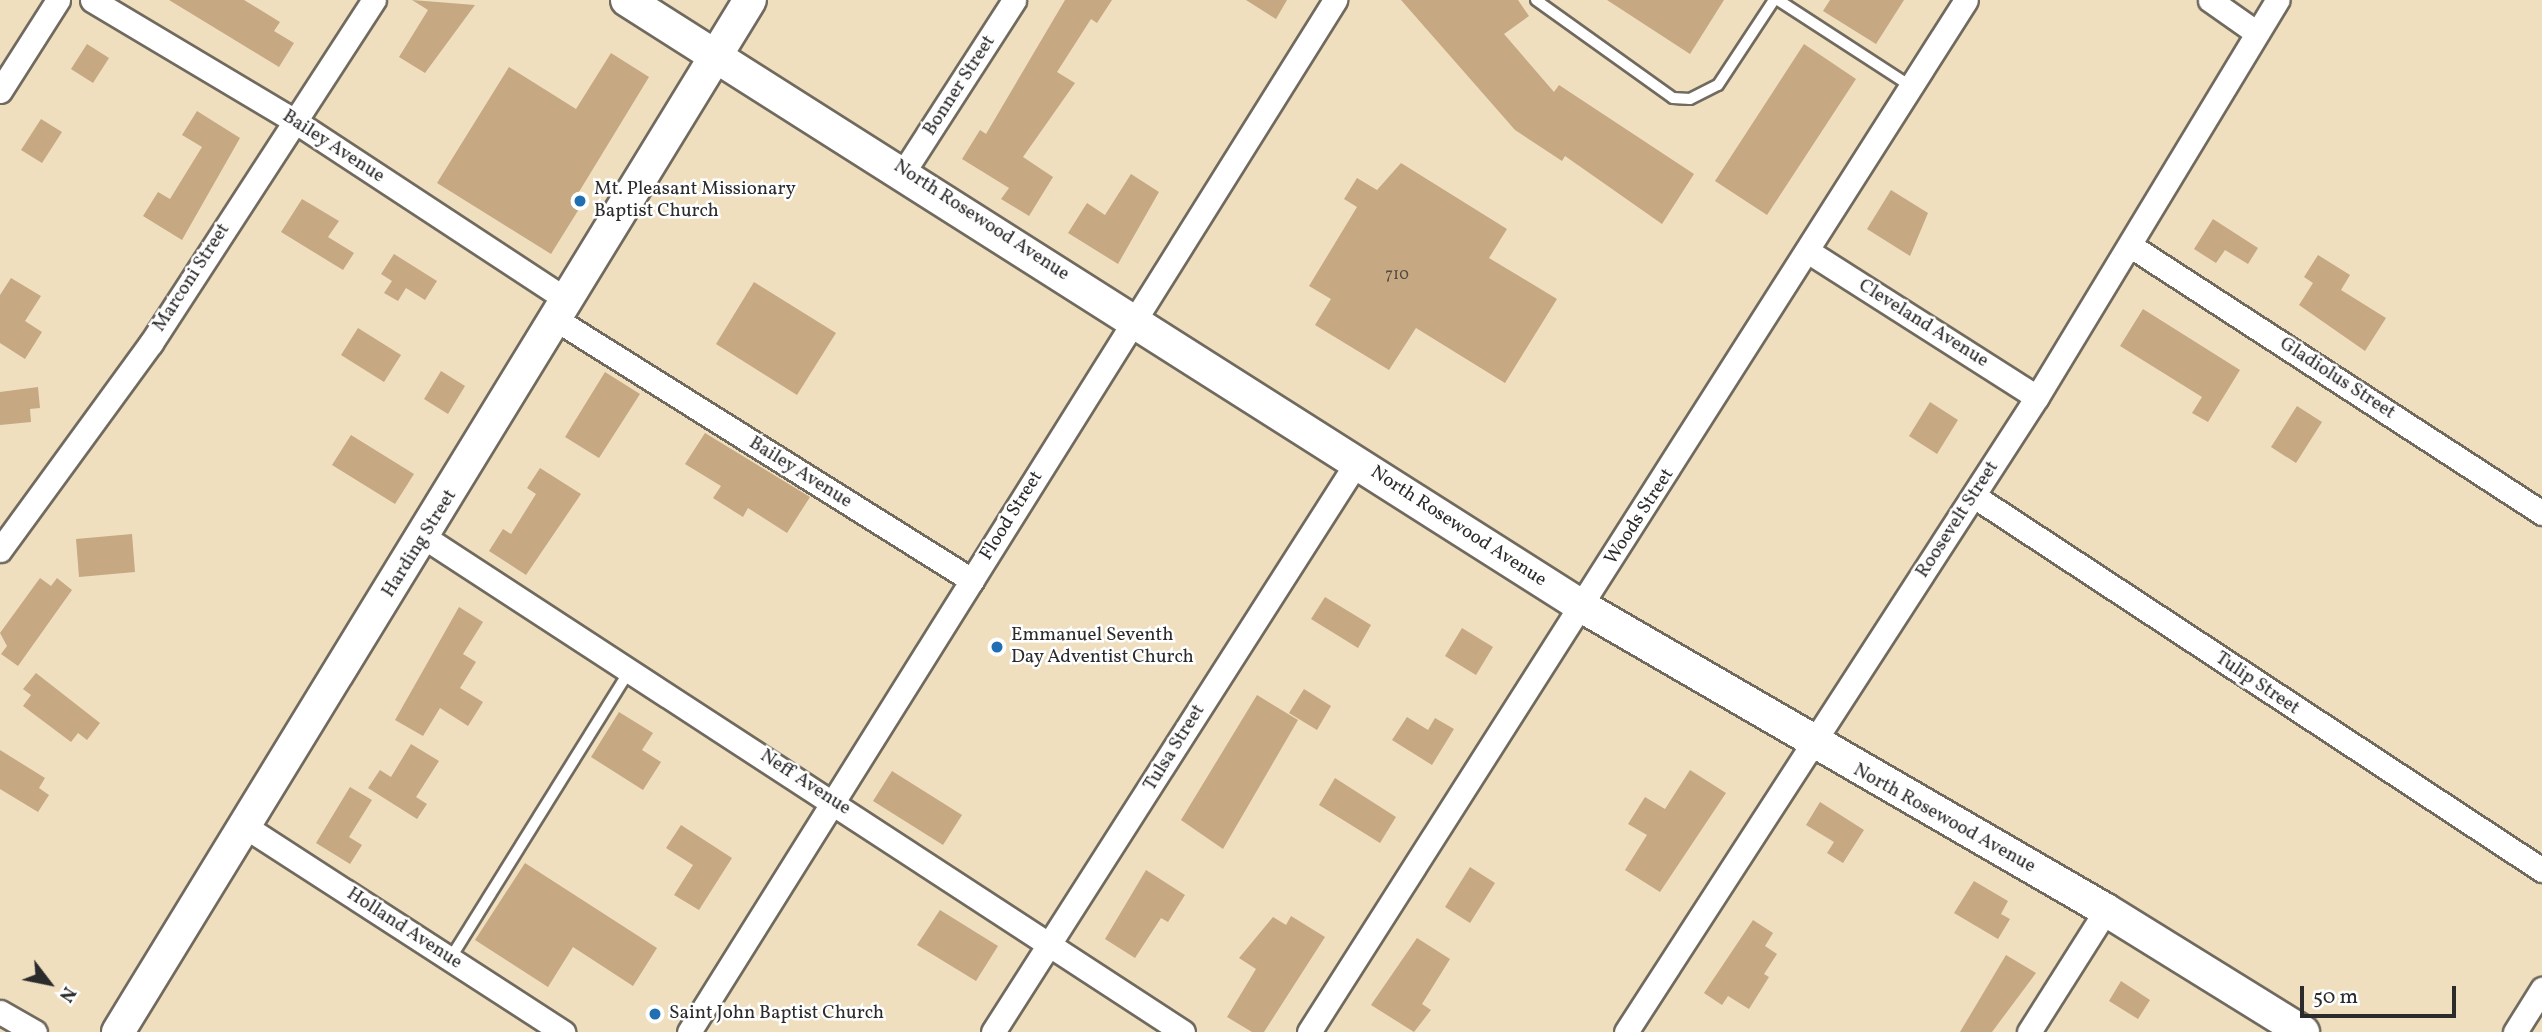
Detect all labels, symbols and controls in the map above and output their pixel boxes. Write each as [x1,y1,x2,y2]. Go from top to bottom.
street label: Bonner Street [919,31,1001,141]
street label: Bailey Avenue [277,105,389,189]
street label: North Rosewood Avenue [889,156,1073,286]
place label: Mt. Pleasant Missionary Baptist Church [594,179,796,223]
marker: Mt. Pleasant Missionary Baptist Church [572,193,588,209]
street label: Marconi Street [149,220,235,336]
house number: 710 [1385,265,1409,285]
street label: Cleveland Avenue [1854,275,1992,373]
street label: Gladiolus Street [2275,333,2399,425]
street label: Bailey Avenue [744,432,856,514]
street label: Roosevelt Street [1912,457,2004,583]
street label: North Rosewood Avenue [1366,462,1550,592]
street label: Woods Street [1600,465,1680,569]
street label: Flood Street [976,467,1048,565]
street label: Harding Street [378,486,462,602]
place label: Emmanuel Seventh Day Adventist Church [1011,625,1194,669]
marker: Emmanuel Seventh Day Adventist Church [989,639,1005,655]
street label: Tulip Street [2211,647,2303,721]
street label: Tulsa Street [1139,701,1211,795]
street label: Neff Avenue [756,746,854,820]
street label: North Rosewood Avenue [1849,759,2039,879]
street label: Holland Avenue [342,883,466,975]
north arrow [14,948,84,1018]
scale bar [2304,972,2460,1016]
text: N [52,981,81,1007]
text: 50 m [2313,983,2358,1012]
place label: Saint John Baptist Church [669,1003,884,1025]
marker: Saint John Baptist Church [647,1006,663,1022]

